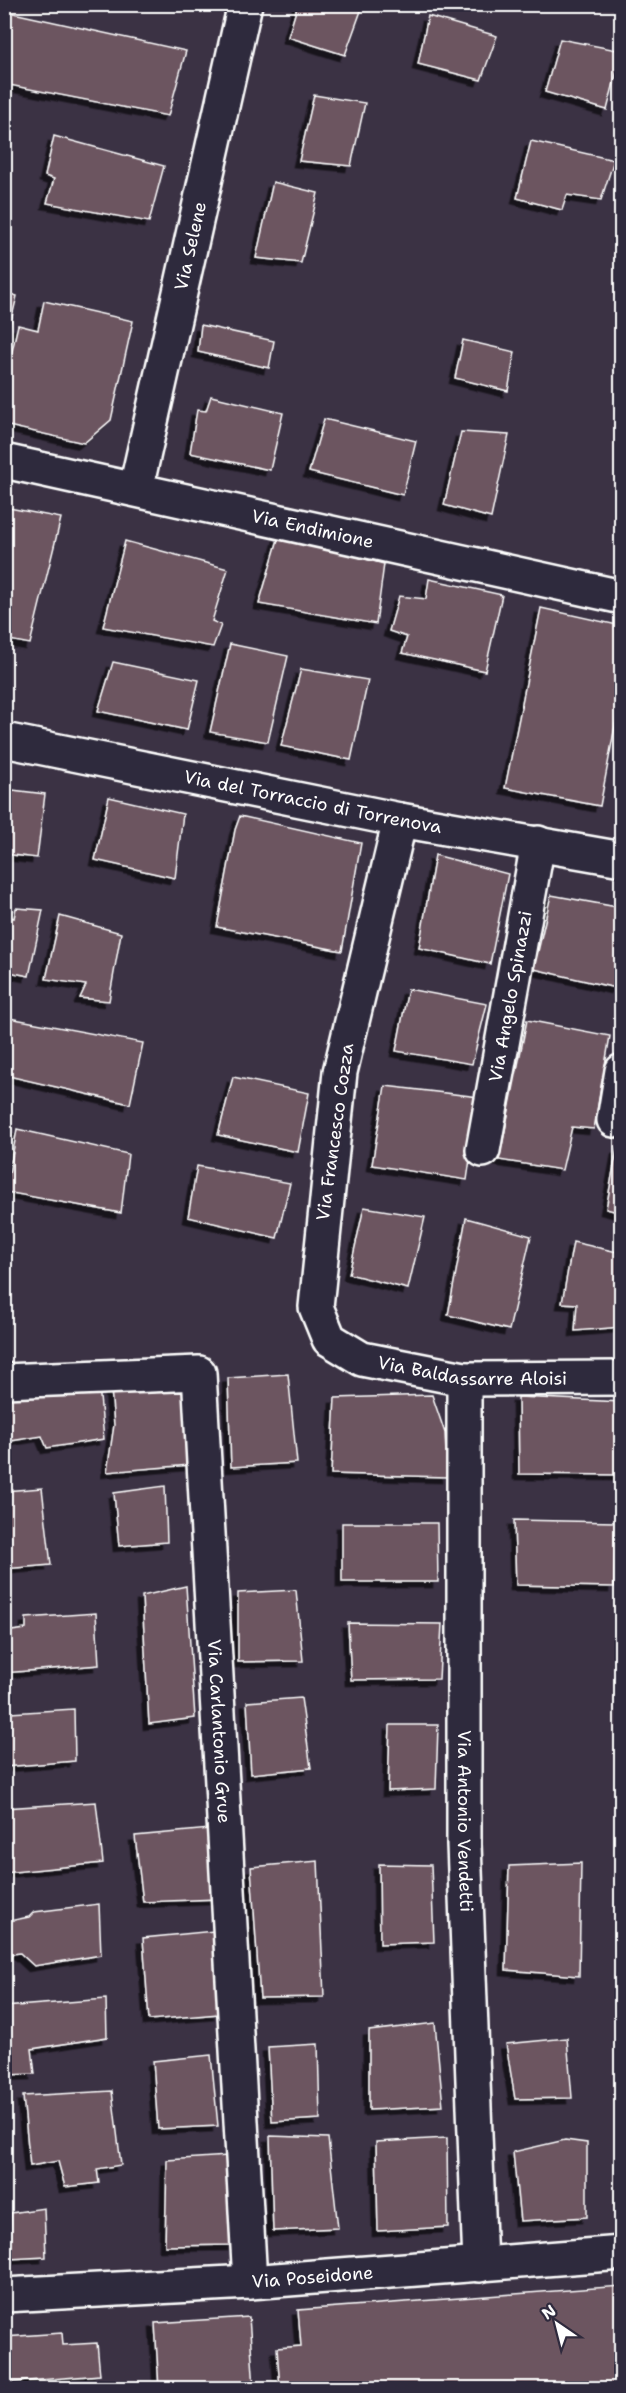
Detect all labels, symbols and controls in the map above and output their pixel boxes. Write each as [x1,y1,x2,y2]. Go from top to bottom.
street label: Via Selene [169,199,212,293]
street label: Via Endimione [249,504,376,554]
street label: Via del Torraccio di Torrenova [182,765,444,839]
street label: Via Angelo Spinazzi [483,909,538,1084]
street label: Via Francesco Cozza [311,1042,359,1222]
street label: Via Baldassarre Aloisi [376,1350,567,1391]
street label: Via Carlantonio Grue [202,1638,236,1824]
street label: Via Antonio Vendetti [452,1730,479,1912]
street label: Via Poseidone [251,2260,374,2294]
north arrow [527,2294,587,2354]
text: N [537,2300,560,2324]

